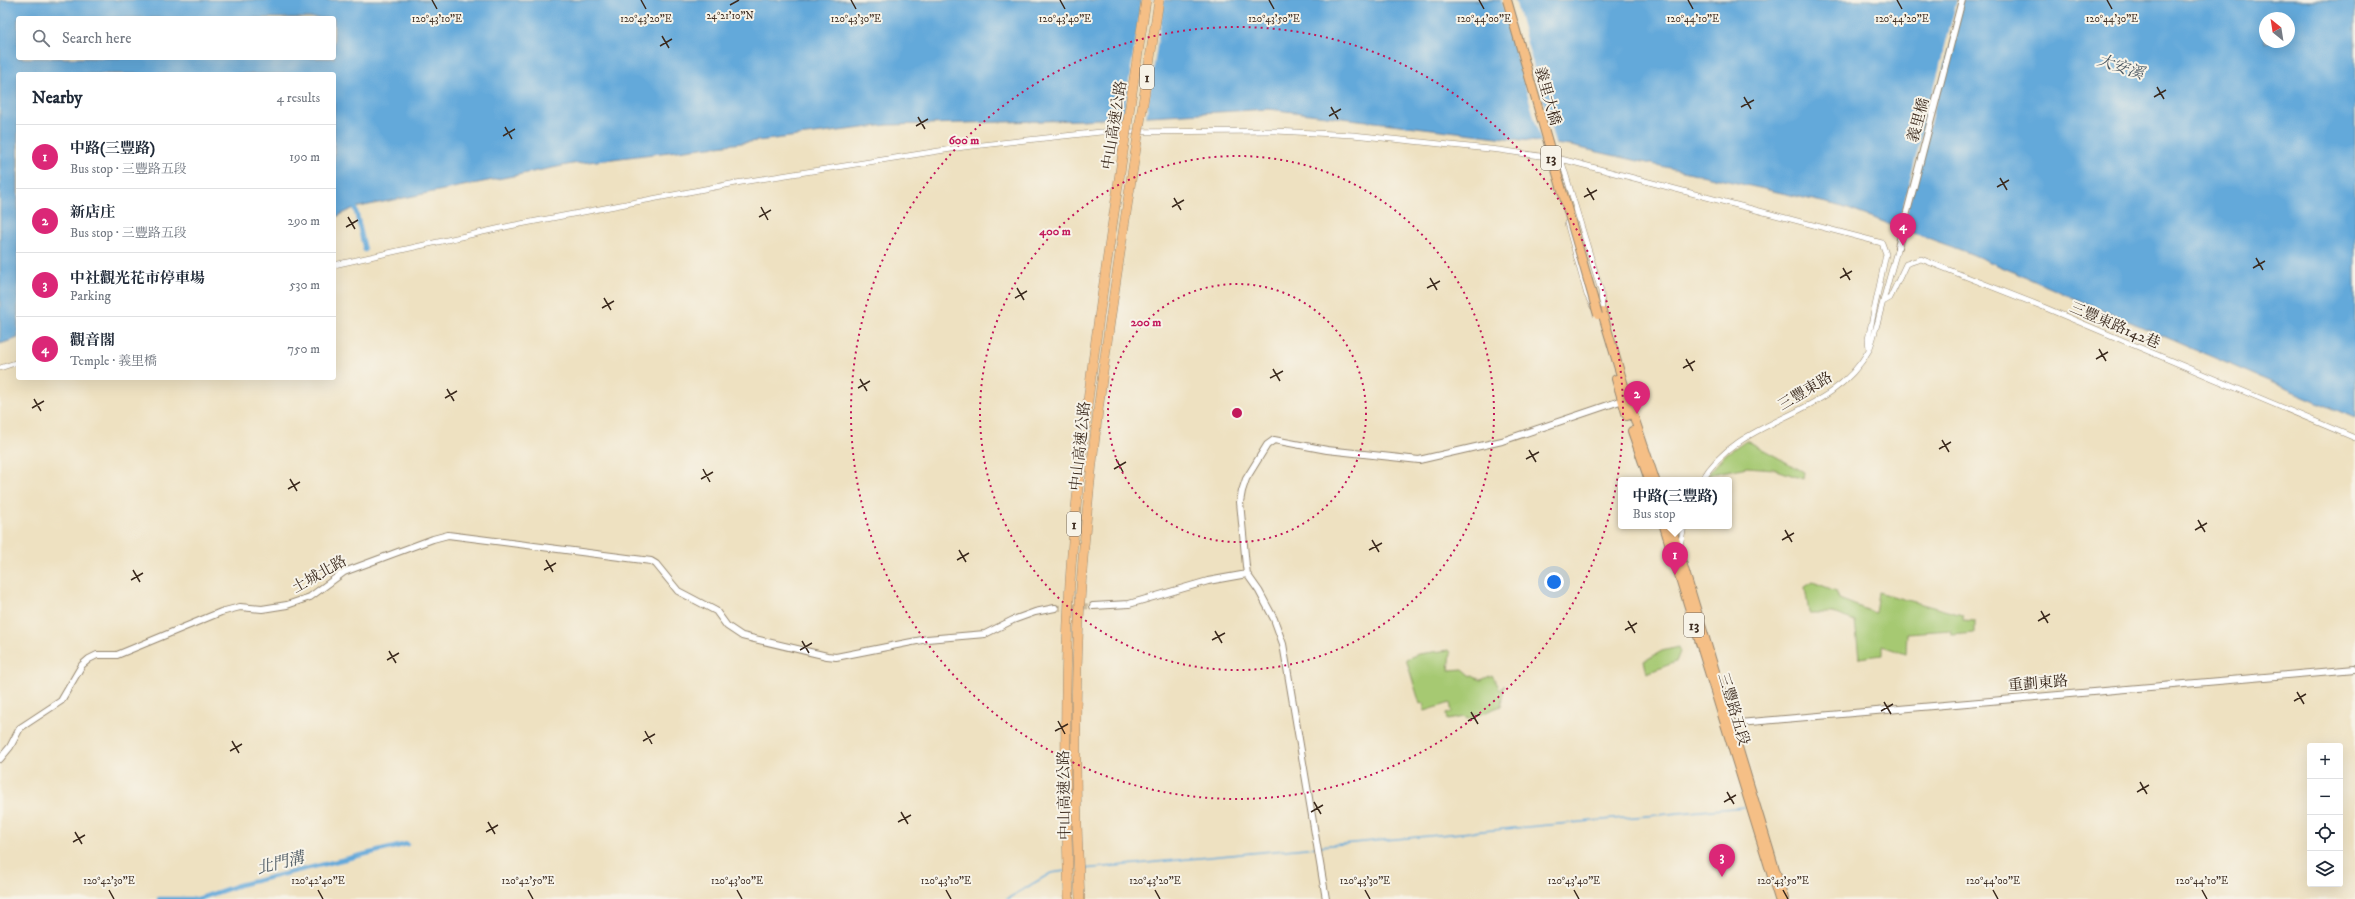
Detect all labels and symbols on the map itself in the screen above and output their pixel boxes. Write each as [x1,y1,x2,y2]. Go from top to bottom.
text: 24°21'10"N [706,10,754,22]
north arrow [2259,12,2295,48]
text: 120°43'10"E [412,13,462,25]
text: 120°43'20"E [620,13,672,25]
text: 120°43'30"E [831,13,881,25]
text: 120°43'40"E [1039,13,1091,25]
text: 120°43'50"E [1248,13,1300,25]
text: 120°44'00"E [1457,13,1511,25]
text: 120°44'10"E [1667,13,1719,25]
text: 120°44'20"E [1875,13,1929,25]
text: 120°44'30"E [2086,13,2138,25]
water label: 大安溪 [2095,50,2149,84]
road number: 1 [1140,65,1154,89]
street label: 義里大橋 [1530,65,1565,128]
street label: 中山高速公路 [1098,79,1131,171]
street label: 義里橋 [1903,96,1933,144]
text: 600 m [949,133,979,148]
road number: 13 [1541,146,1561,170]
pin: 4 [1890,213,1916,246]
text: 400 m [1038,224,1071,239]
street label: 三豐東路142巷 [2067,298,2163,353]
text: 200 m [1131,315,1161,330]
street label: 三豐東路 [1775,368,1836,415]
pin: 2 [1624,381,1650,414]
street label: 中山高速公路 [1066,400,1095,492]
centre of rings [1230,406,1244,420]
road number: 1 [1067,512,1081,536]
pin: 1 [1662,542,1688,575]
street label: 土城北路 [288,552,350,597]
your location [1544,572,1564,592]
road number: 13 [1684,613,1704,637]
street label: 三豐路五段 [1713,670,1754,748]
street label: 重劃東路 [2007,671,2069,696]
street label: 中山高速公路 [1054,750,1075,840]
pin: 3 [1709,844,1735,877]
water label: 北門溝 [255,847,309,878]
text: 120°42'30"E [83,875,135,887]
text: 120°42'40"E [291,875,345,887]
text: 120°42'50"E [502,875,554,887]
text: 120°43'00"E [711,875,763,887]
text: 120°43'10"E [921,875,971,887]
text: 120°43'20"E [1129,875,1181,887]
text: 120°43'30"E [1340,875,1390,887]
text: 120°43'40"E [1548,875,1600,887]
text: 120°43'50"E [1757,875,1809,887]
text: 120°44'00"E [1966,875,2020,887]
text: 120°44'10"E [2176,875,2228,887]

